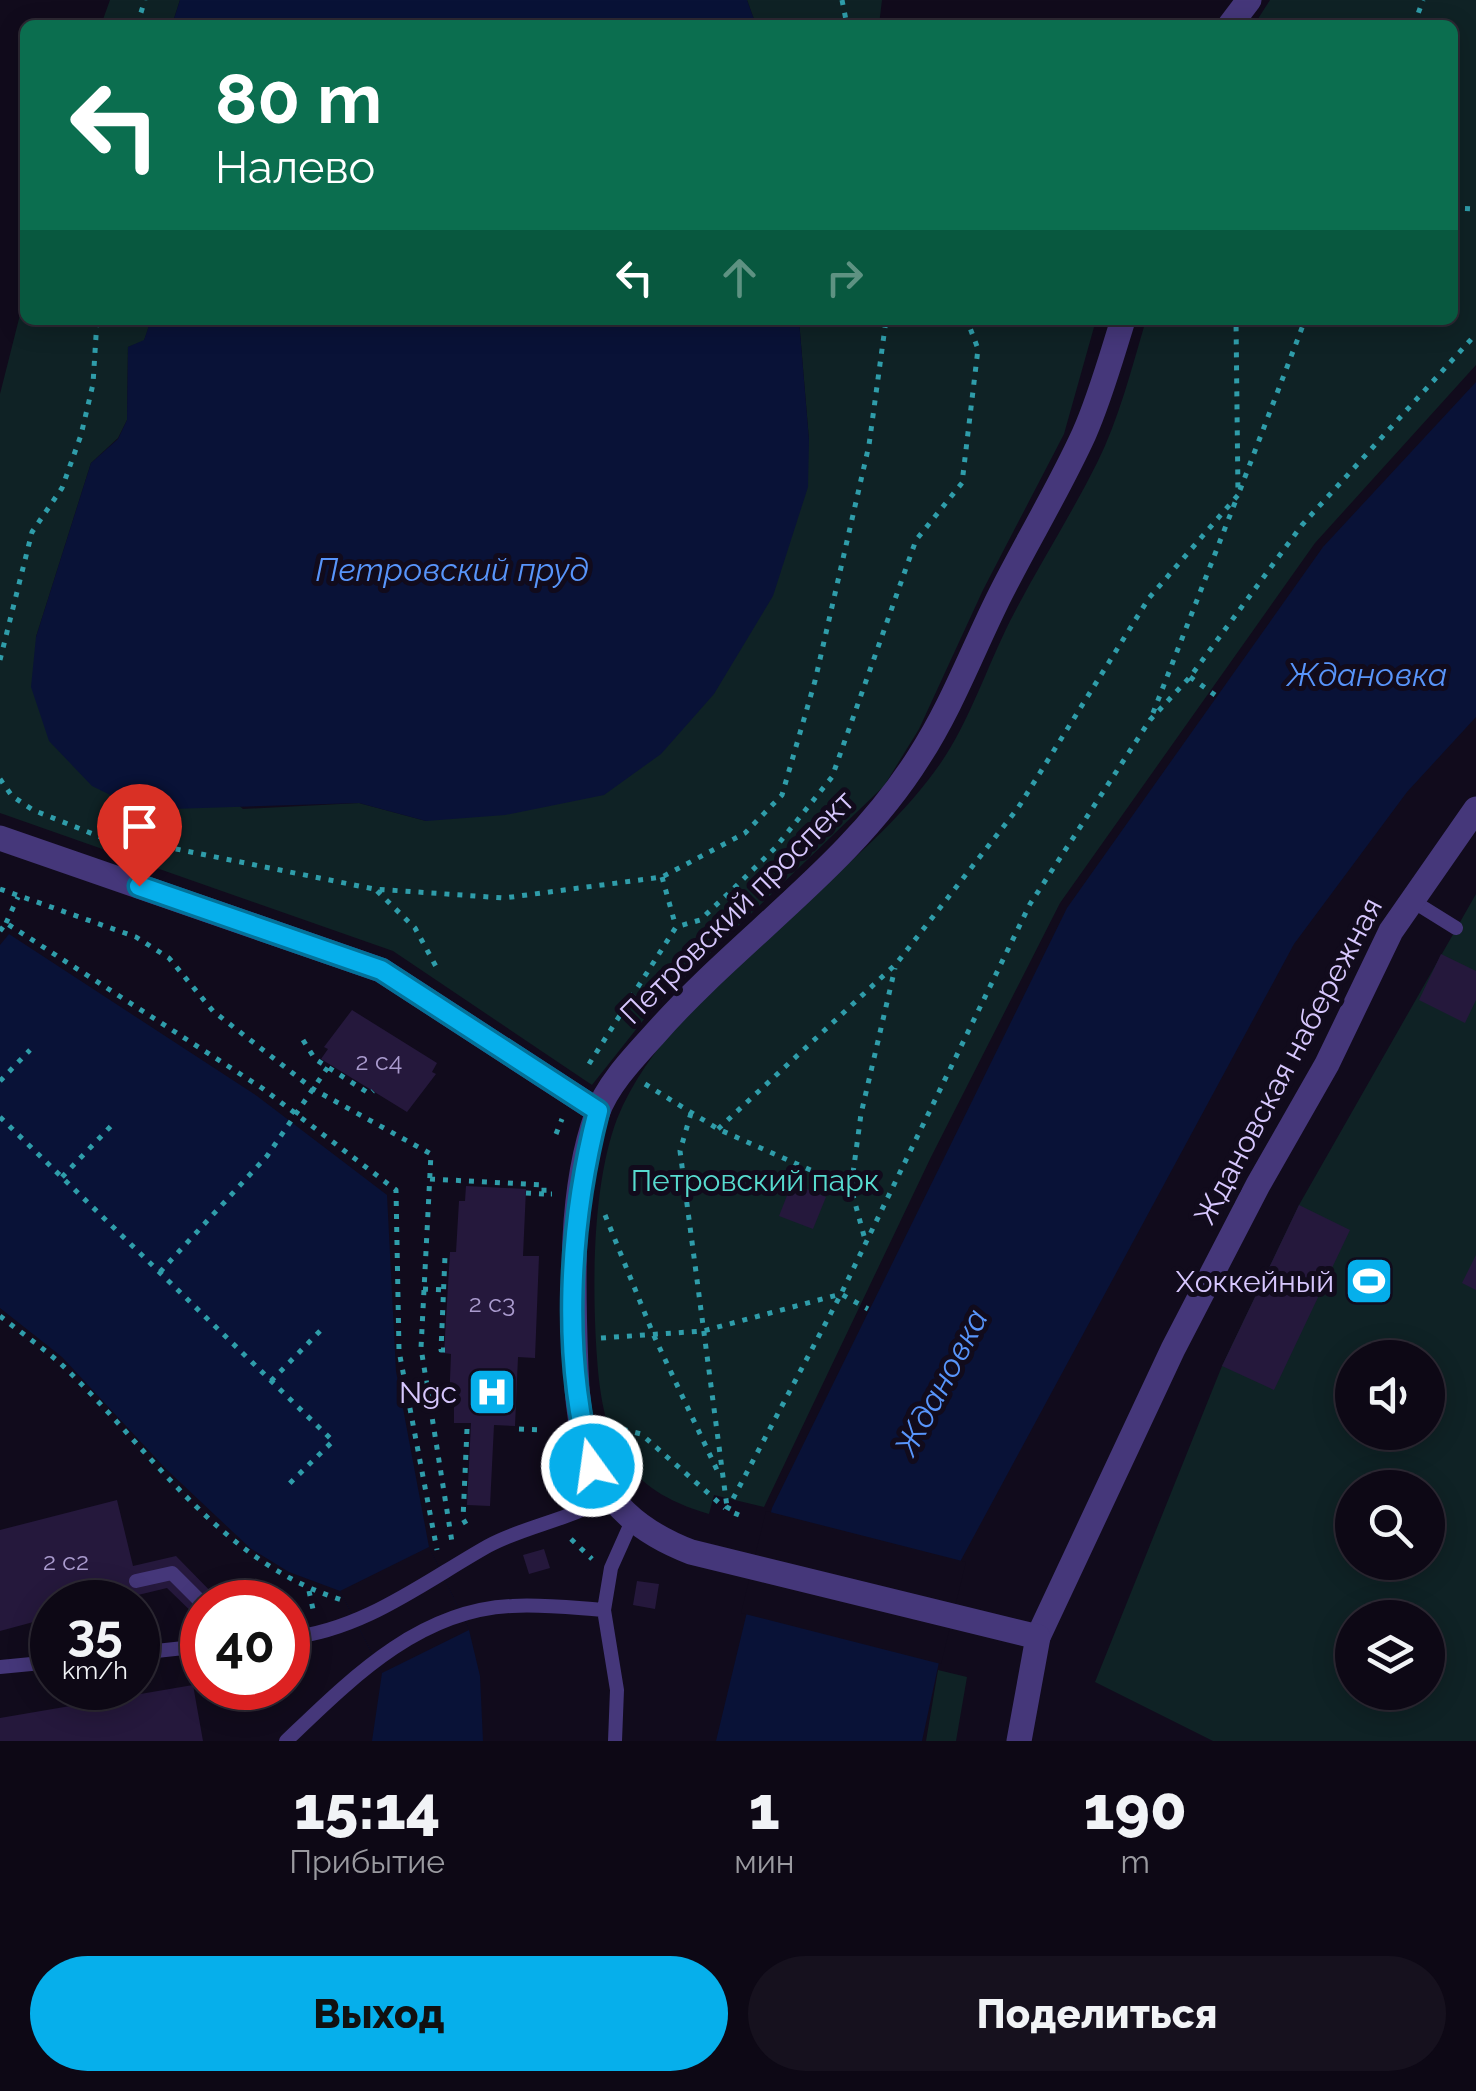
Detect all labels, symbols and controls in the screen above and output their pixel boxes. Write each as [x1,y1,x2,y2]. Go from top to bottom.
text: 80 m [215,57,382,139]
icon: left [50,60,180,190]
text: Налево [215,141,375,194]
icon: left [607,250,662,305]
icon: ahead [712,250,767,305]
icon: right [817,250,872,305]
water label: Петровский пруд [315,551,589,588]
water label: Ждановка [1285,656,1447,693]
street label: Петровский проспект [613,783,861,1031]
pin [97,784,182,887]
icon: arrive [112,799,167,854]
street label: Ждановская набережная [1187,892,1389,1230]
house number: 2 с4 [356,1046,402,1076]
park label: Петровский парк [631,1163,879,1198]
sports icon: Хоккейный [1343,1255,1395,1307]
place label: Хоккейный [1176,1264,1334,1299]
house number: 2 с3 [469,1288,515,1318]
water label: Ждановка [886,1303,995,1463]
map controls [1335,1340,1445,1710]
button: sound [1335,1340,1445,1450]
hospital icon: Ngc [466,1366,518,1418]
place label: Ngc [399,1375,457,1410]
position arrow [540,1414,644,1518]
button: search [1335,1470,1445,1580]
house number: 2 с2 [43,1546,89,1576]
speed limit sign: 40 [180,1580,310,1710]
button: layers [1335,1600,1445,1710]
text: 35 [67,1603,123,1662]
text: km/h [62,1655,128,1685]
text: 15:14 [294,1773,440,1843]
text: 1 [749,1773,780,1843]
text: 190 [1084,1773,1187,1843]
text: Прибытие [289,1843,445,1880]
text: мин [734,1843,794,1880]
text: m [1120,1843,1150,1880]
button: Выход [30,1956,728,2071]
button: Поделиться [748,1956,1446,2071]

